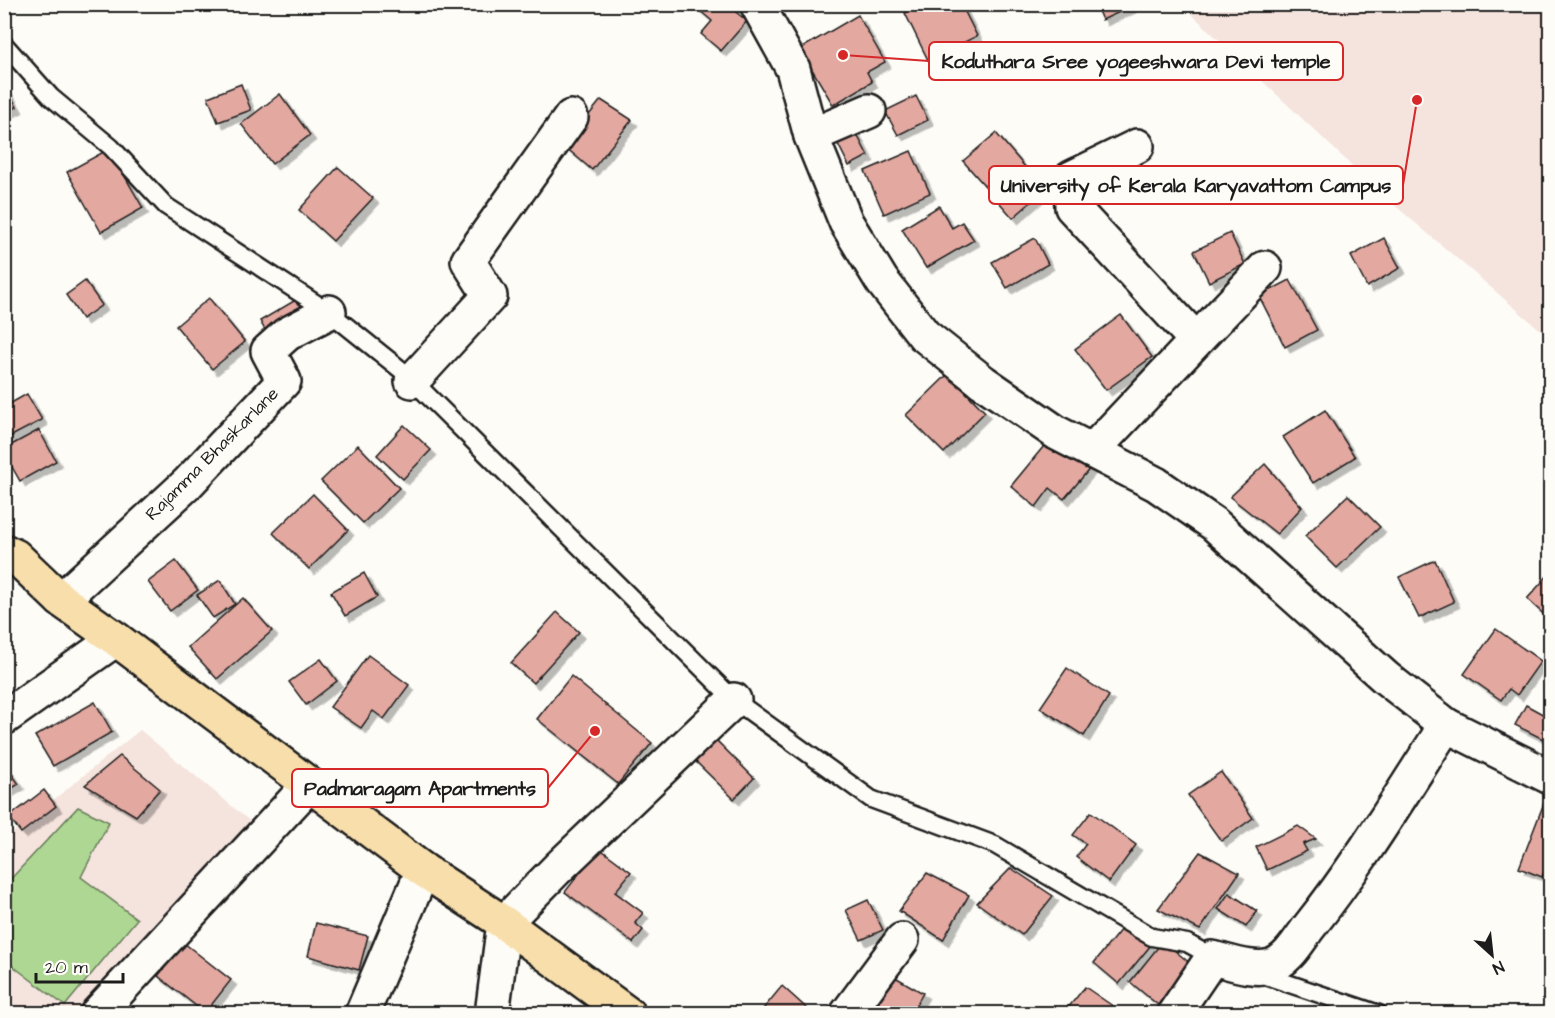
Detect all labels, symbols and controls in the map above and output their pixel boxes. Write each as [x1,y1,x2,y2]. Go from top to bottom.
callout: Koduthara Sree yogeeshwara Devi temple [929,42,1343,80]
text: Koduthara Sree yogeeshwara Devi temple [941,48,1331,77]
callout: University of Kerala Karyavattom Campus [989,166,1403,204]
text: University of Kerala Karyavattom Campus [1001,172,1391,201]
street label: Rajamma Bhaskarlane [140,382,284,526]
callout: Padmaragam Apartments [292,769,548,807]
text: Padmaragam Apartments [304,775,536,804]
north arrow [1462,925,1522,985]
scale bar [36,946,123,984]
text: 20 m [45,955,88,980]
text: N [1489,955,1508,980]

